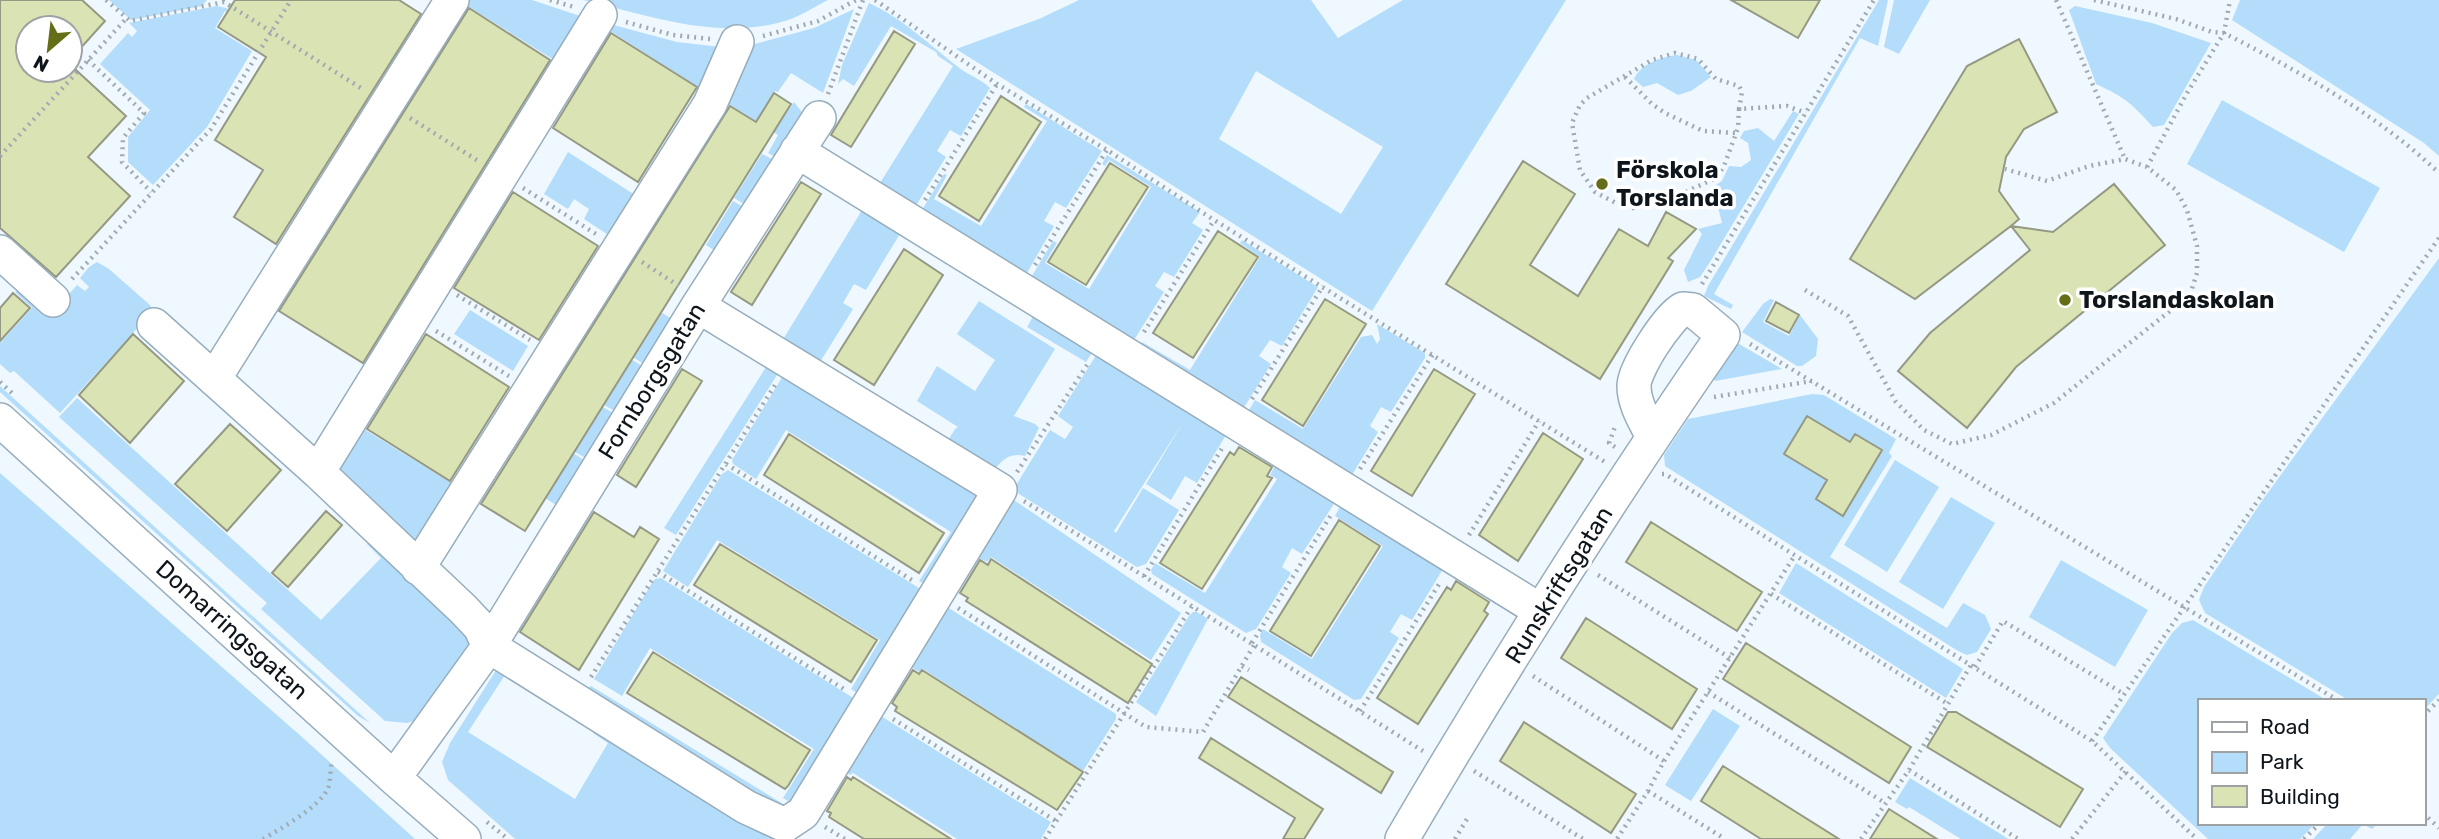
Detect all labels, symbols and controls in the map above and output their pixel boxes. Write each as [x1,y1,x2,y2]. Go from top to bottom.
north arrow [14,14,84,84]
text: N [30,50,53,77]
place label: Förskola Torslanda [1616,156,1734,212]
marker: Förskola Torslanda [1594,176,1610,192]
place label: Torslandaskolan [2079,286,2274,314]
marker: Torslandaskolan [2057,292,2073,308]
street label: Fornborgsgatan [593,298,711,464]
street label: Runskriftsgatan [1499,501,1619,669]
street label: Domarringsgatan [150,554,314,706]
legend [2198,699,2425,825]
text: Road [2260,714,2310,739]
text: Park [2260,749,2304,774]
text: Building [2260,784,2340,809]

